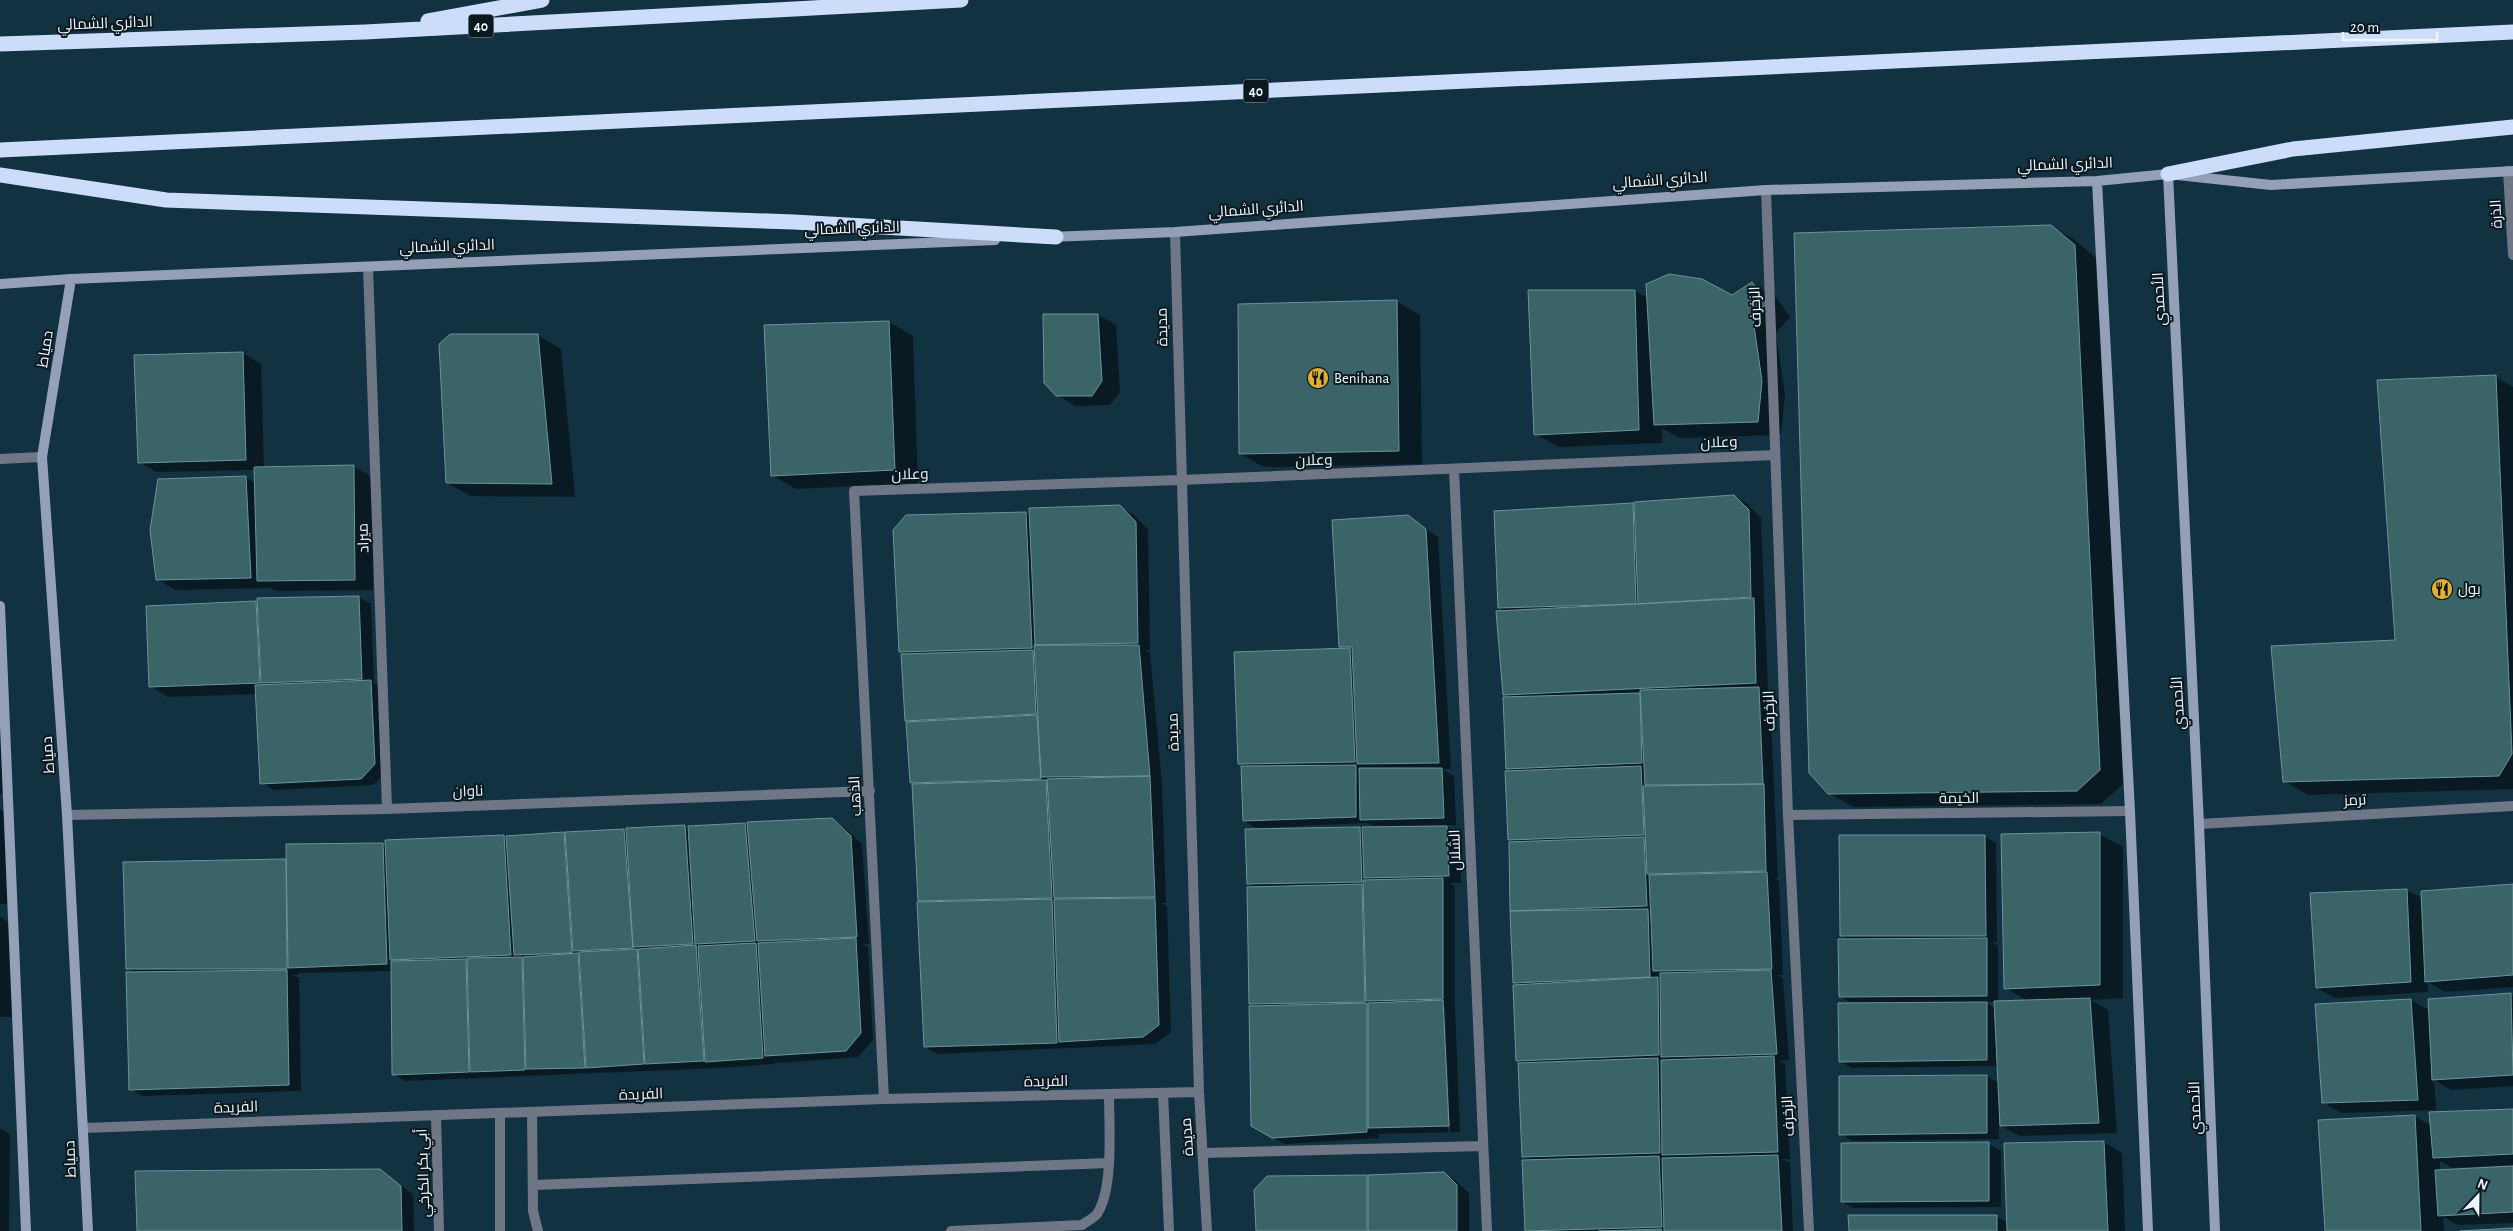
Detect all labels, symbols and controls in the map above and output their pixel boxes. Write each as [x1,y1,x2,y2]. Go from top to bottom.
scale bar [2343,10,2437,42]
street label: الدائري الشمالي [57,13,153,37]
road number: 40 [468,15,494,38]
text: 20 m [2350,20,2379,35]
road number: 40 [1244,80,1268,102]
street label: الدائري الشمالي [2017,154,2113,178]
street label: الدائري الشمالي [1612,169,1709,195]
street label: الدائري الشمالي [1208,198,1305,224]
street label: الذرة [2488,199,2506,229]
street label: الدائري الشمالي [804,218,900,242]
street label: الدائري الشمالي [399,236,495,260]
street label: الأحمدي [2151,272,2172,326]
street label: الزخرف [1747,286,1765,328]
street label: مديدة [1155,308,1170,346]
street label: دمياط [35,330,56,369]
restaurant icon: Benihana [1306,366,1330,390]
place label: Benihana [1334,371,1390,386]
street label: وعلان [1700,434,1738,453]
street label: وعلان [1295,452,1333,471]
street label: وعلان [891,466,929,485]
street label: ميراد [355,523,373,553]
restaurant icon: بول [2430,577,2454,601]
place label: بول [2458,582,2481,598]
street label: الأحمدي [2170,676,2191,730]
street label: الزخرف [1761,690,1779,732]
street label: مديدة [1165,713,1182,751]
street label: دمياط [40,736,57,774]
street label: الذهب [847,775,864,817]
street label: ناوان [452,783,484,802]
street label: الخيمة [1939,791,1979,806]
street label: ترمز [2342,792,2367,810]
street label: الشلال [1446,829,1465,871]
street label: الفريدة [1024,1074,1068,1090]
street label: الأحمدي [2187,1081,2208,1135]
street label: الفريدة [619,1086,663,1104]
street label: الزخرف [1780,1095,1798,1137]
street label: الفريدة [214,1099,258,1117]
street label: مديدة [1179,1117,1196,1157]
street label: أبي بكر الكرخي [411,1128,437,1218]
street label: دمياط [62,1140,79,1178]
north arrow [2453,1171,2503,1221]
text: N [2475,1177,2490,1193]

